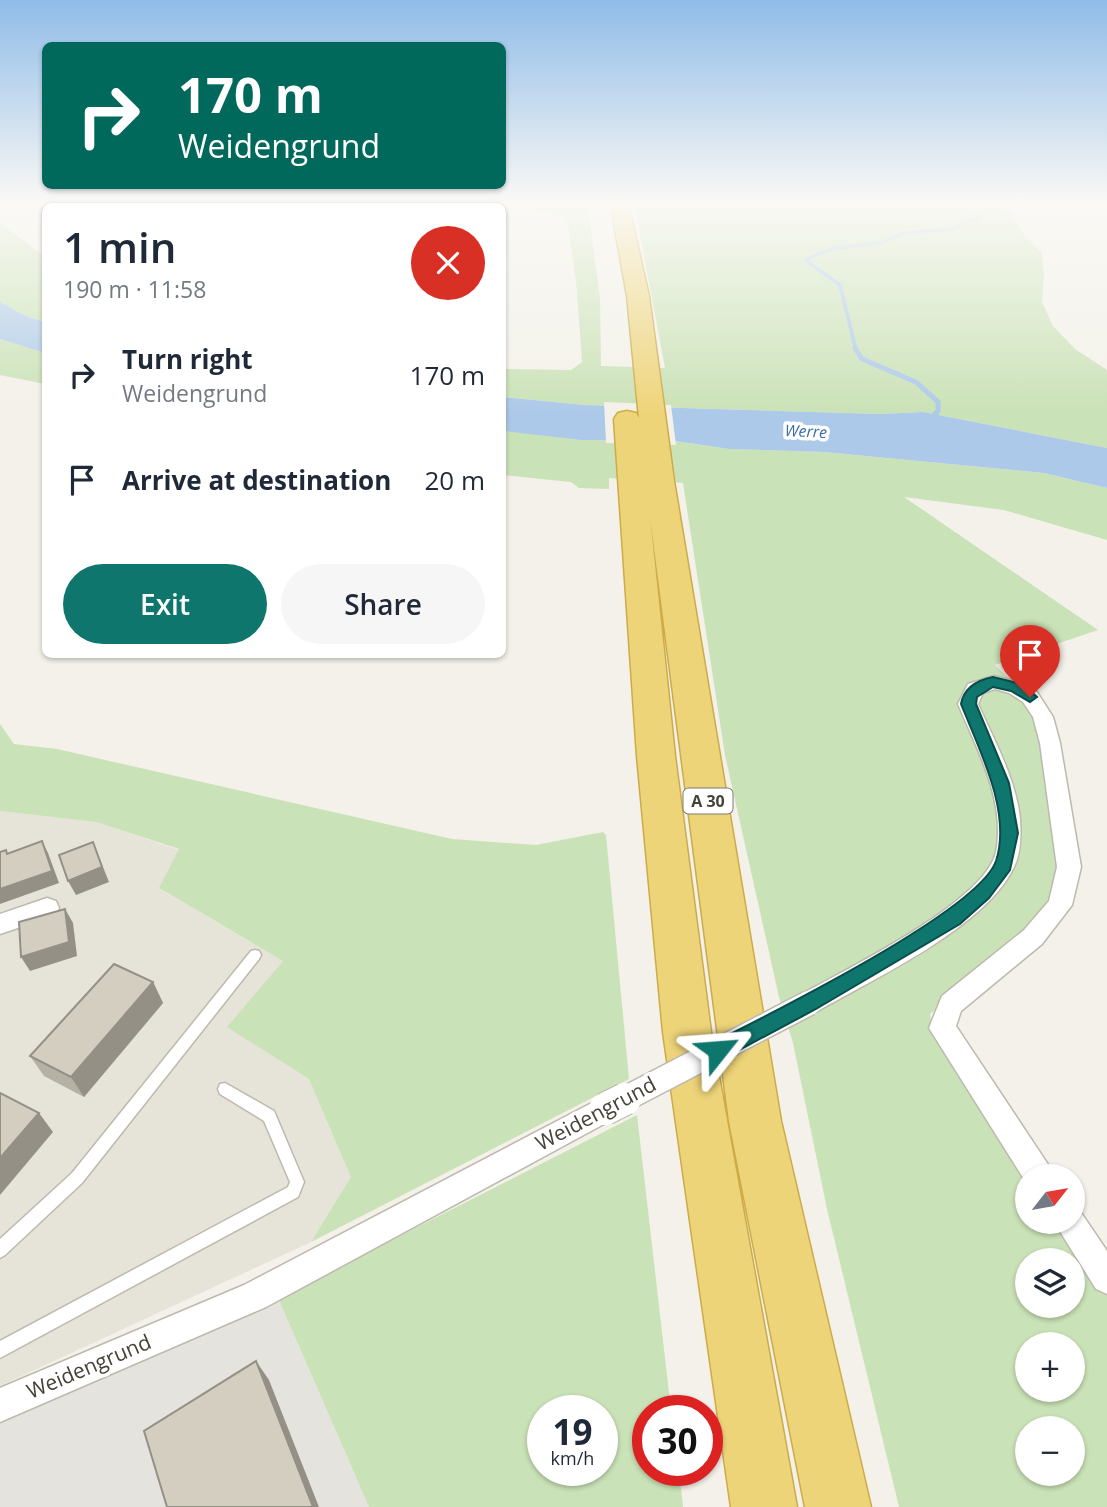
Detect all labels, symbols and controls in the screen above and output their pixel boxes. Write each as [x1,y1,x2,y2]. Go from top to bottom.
text: 170 m [178,61,323,127]
icon: right [63,70,154,161]
text: Weidengrund [178,124,380,167]
text: 1 min [63,218,176,275]
button: close [411,226,485,300]
text: 190 m · 11:58 [63,273,206,305]
text: Turn right [122,341,253,377]
icon: right [63,356,101,394]
text: 170 m [410,357,485,393]
text: Weidengrund [122,377,267,409]
water label: Werre [784,419,828,443]
icon: arrive [63,461,101,499]
text: Arrive at destination [122,462,391,498]
text: 20 m [424,462,485,498]
button: Exit [63,564,267,644]
button: Share [281,564,485,644]
pin [1000,625,1060,697]
icon: arrive [1011,636,1049,674]
road number: A 30 [684,788,732,814]
position arrow [681,1013,755,1087]
street label: Weidengrund [530,1070,661,1157]
north arrow [1015,1164,1085,1234]
map controls [1015,1164,1085,1486]
button: layers [1015,1248,1085,1318]
street label: Weidengrund [22,1327,155,1405]
button: + [1015,1332,1085,1402]
speed limit sign: 30 [632,1395,723,1486]
text: 19 [552,1408,593,1455]
button: − [1015,1416,1085,1486]
text: km/h [551,1446,594,1470]

